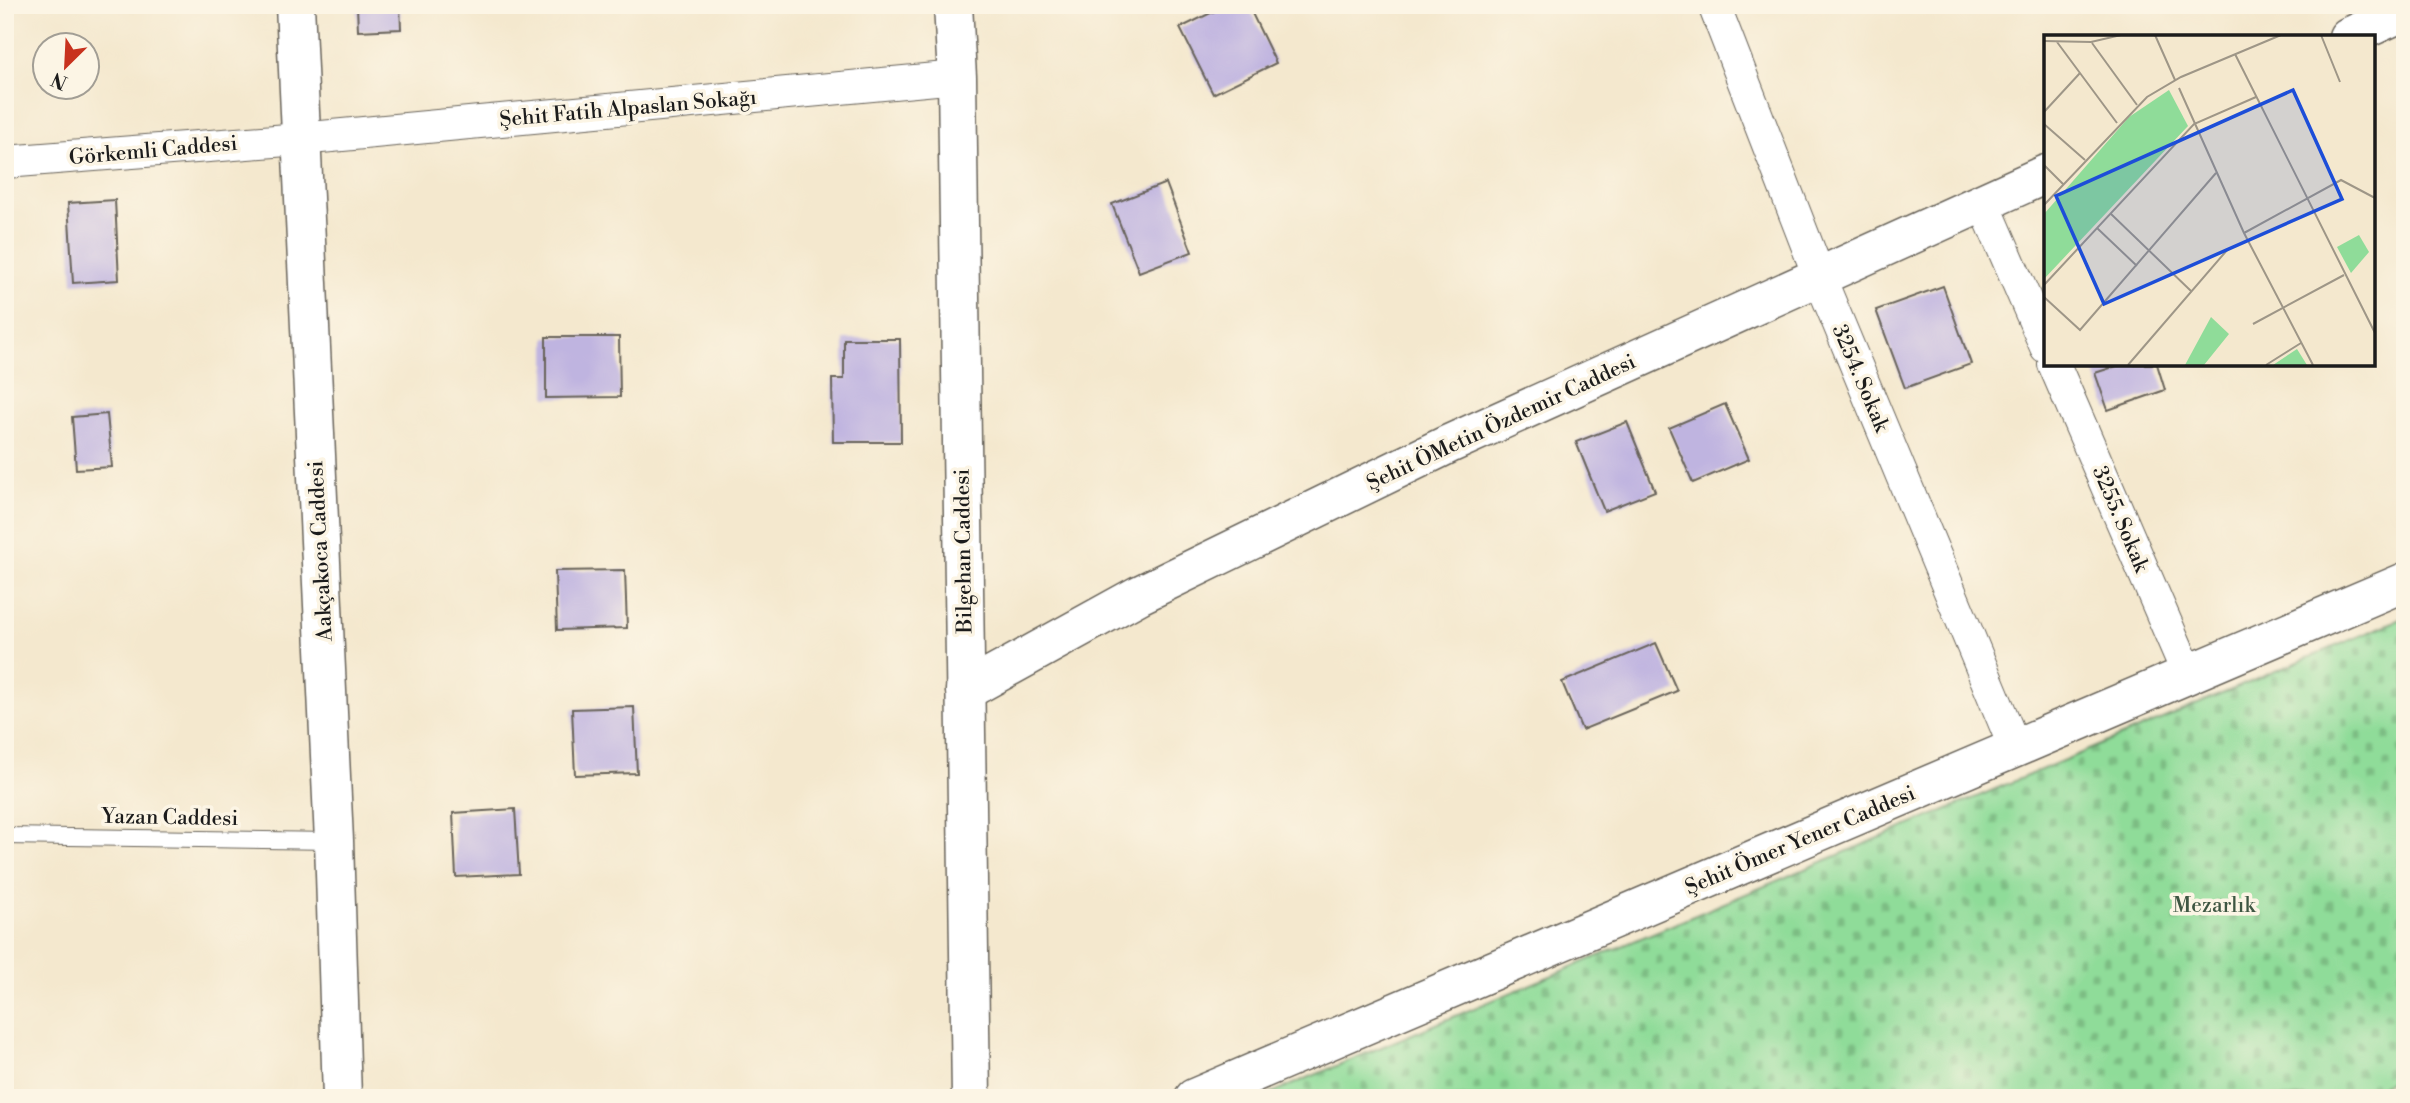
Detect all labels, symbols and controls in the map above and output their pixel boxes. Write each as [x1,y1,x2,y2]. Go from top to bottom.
north arrow [32,32,102,102]
inset map [2044,35,2375,366]
text: N [48,67,71,95]
street label: Şehit Fatih Alpaslan Sokağı [498,85,758,133]
street label: Görkemli Caddesi [68,131,238,171]
street label: 3254. Sokak [1826,321,1895,437]
street label: Şehit ÖMetin Özdemir Caddesi [1362,347,1640,497]
street label: Aakçakoca Caddesi [303,460,339,643]
street label: 3255. Sokak [2086,462,2154,577]
street label: Bilgehan Caddesi [950,468,978,635]
street label: Şehit Ömer Yener Caddesi [1681,779,1919,901]
street label: Yazan Caddesi [101,804,239,832]
park label: Mezarlık [2173,893,2256,919]

